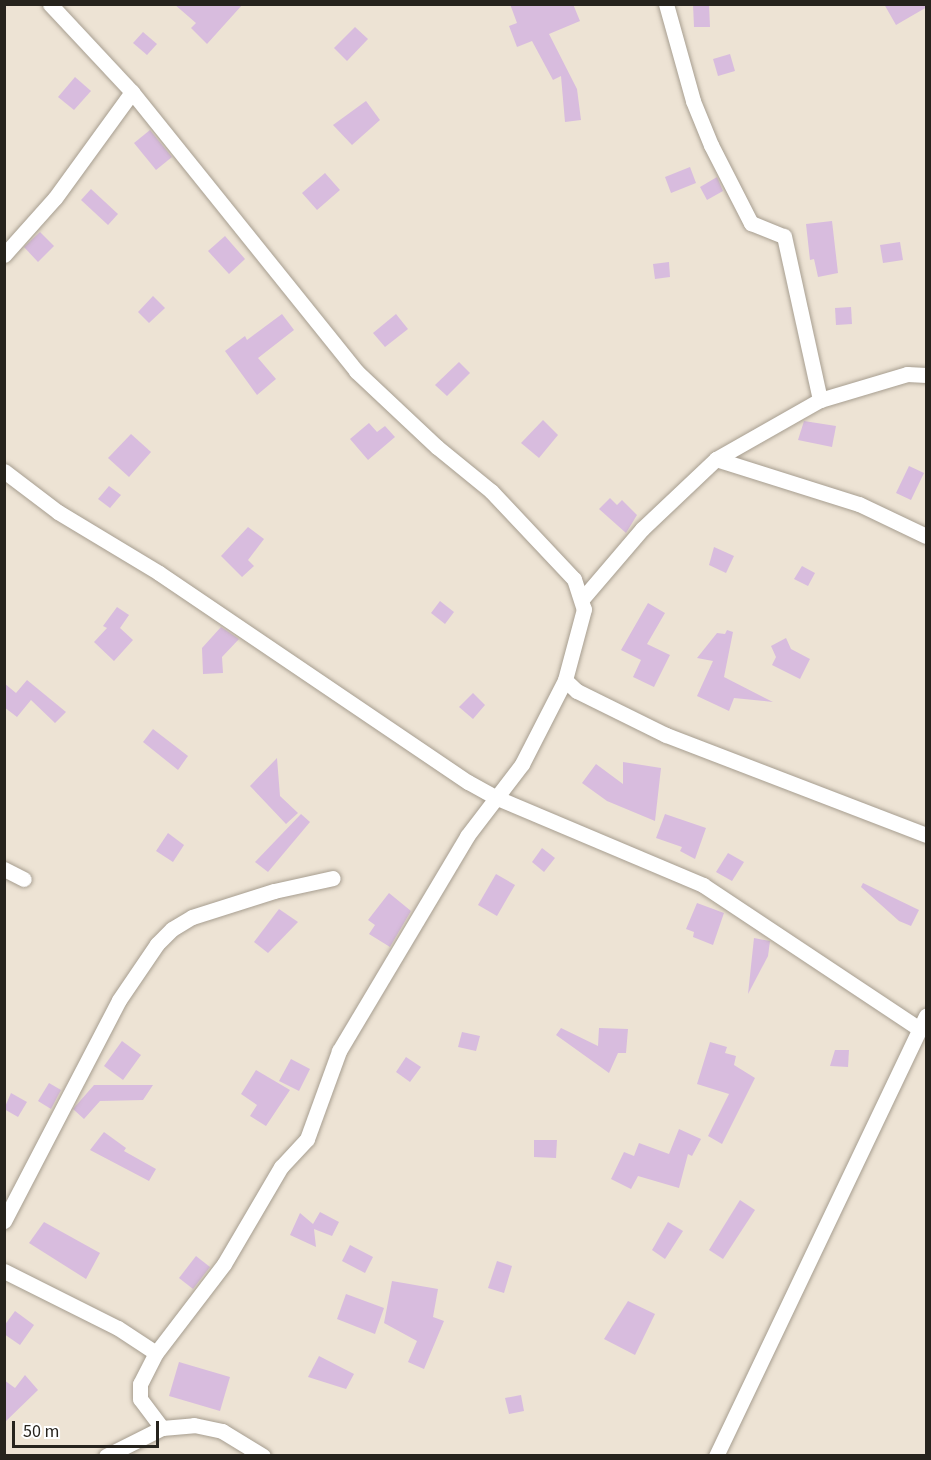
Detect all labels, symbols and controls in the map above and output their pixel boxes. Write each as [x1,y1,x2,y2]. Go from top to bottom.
scale bar [15,1409,162,1447]
text: 50 m [23,1419,59,1444]

